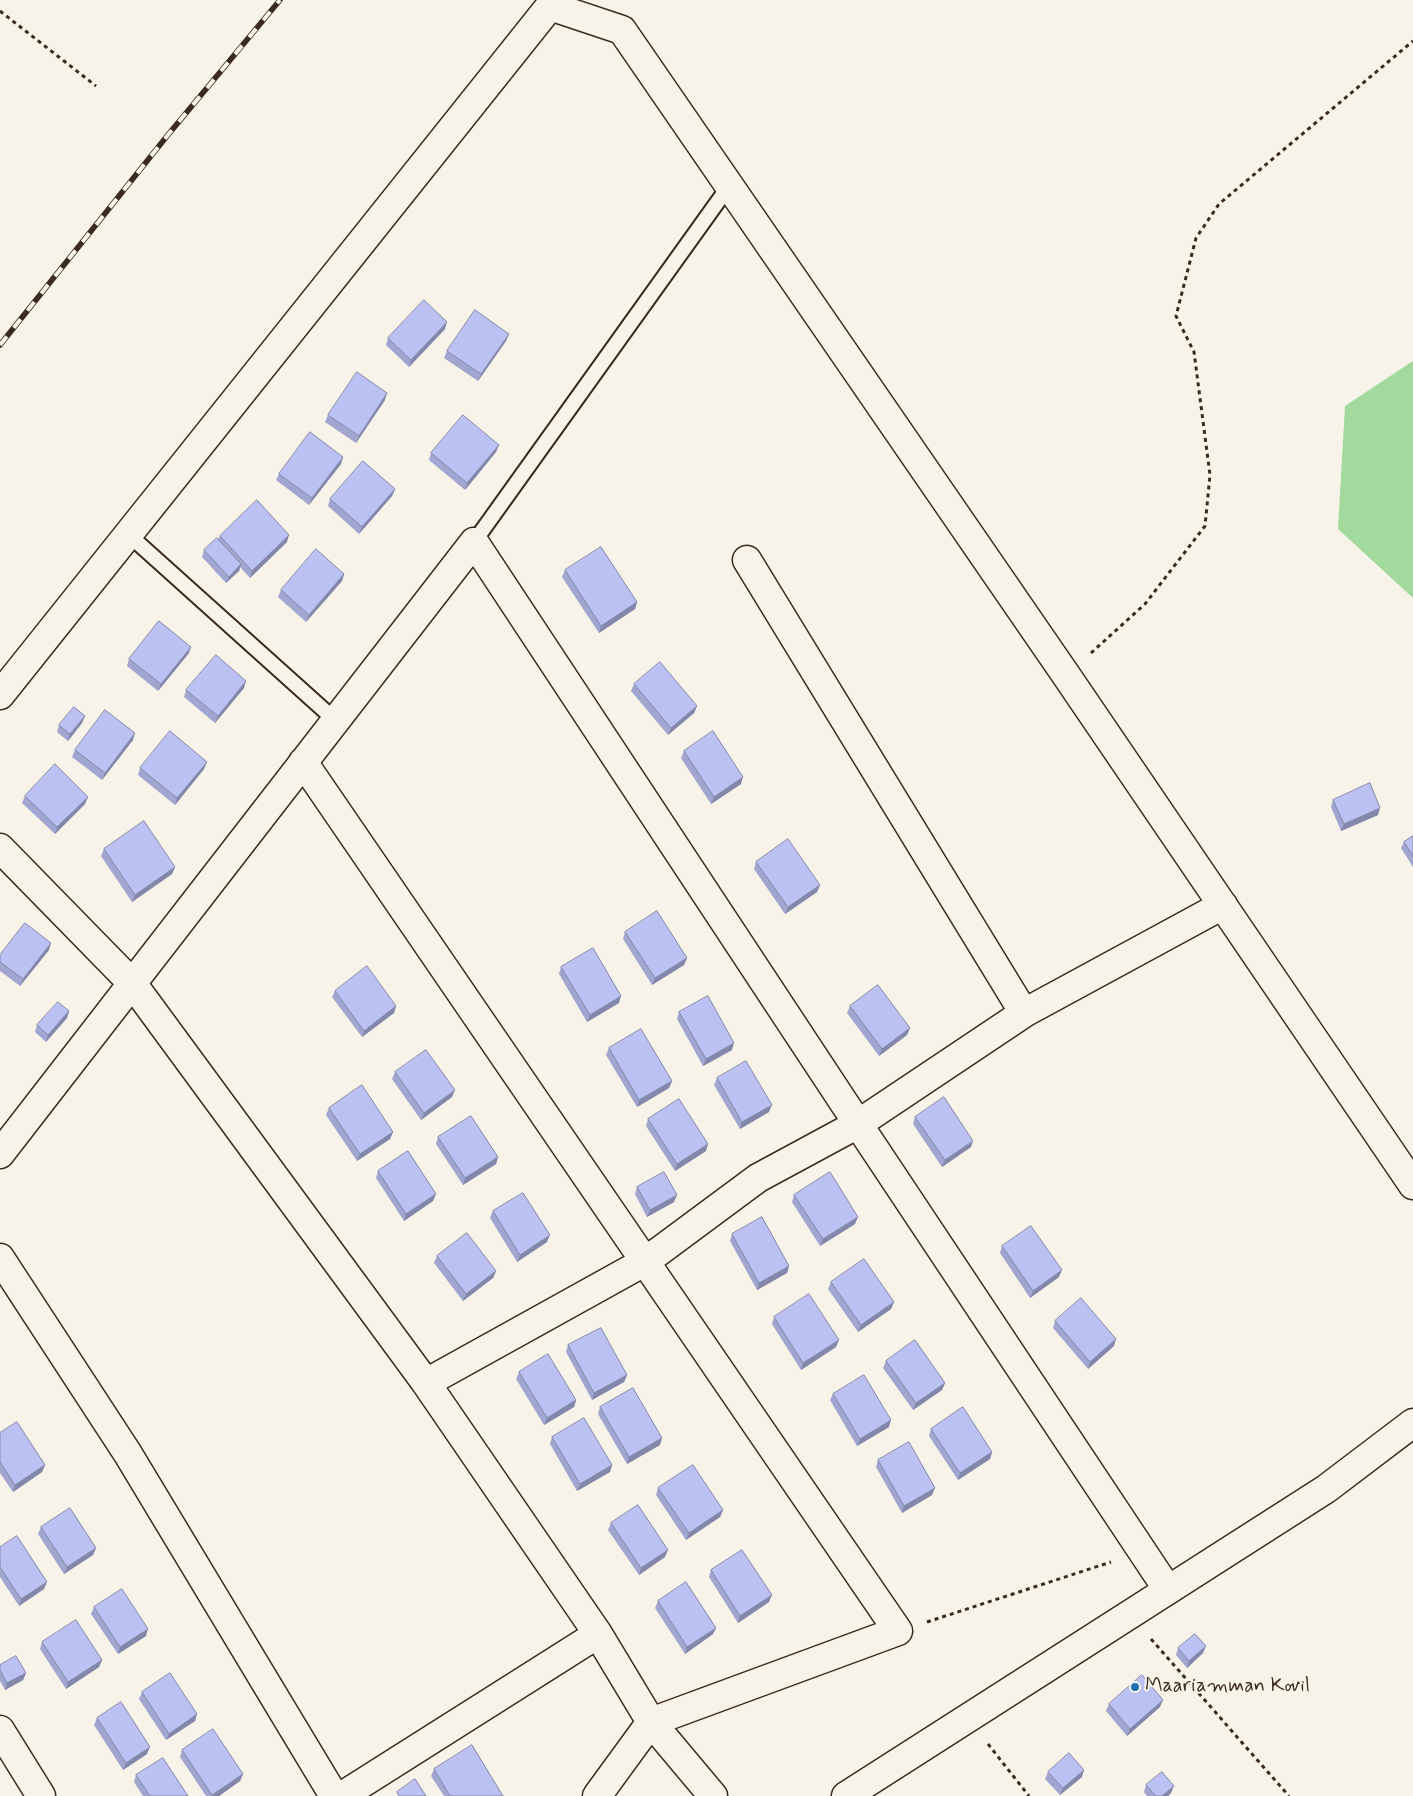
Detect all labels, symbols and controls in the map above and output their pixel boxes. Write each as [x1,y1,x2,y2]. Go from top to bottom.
place label: Maariamman Kovil [1145,1675,1310,1699]
marker: Maariamman Kovil [1129,1681,1141,1693]

